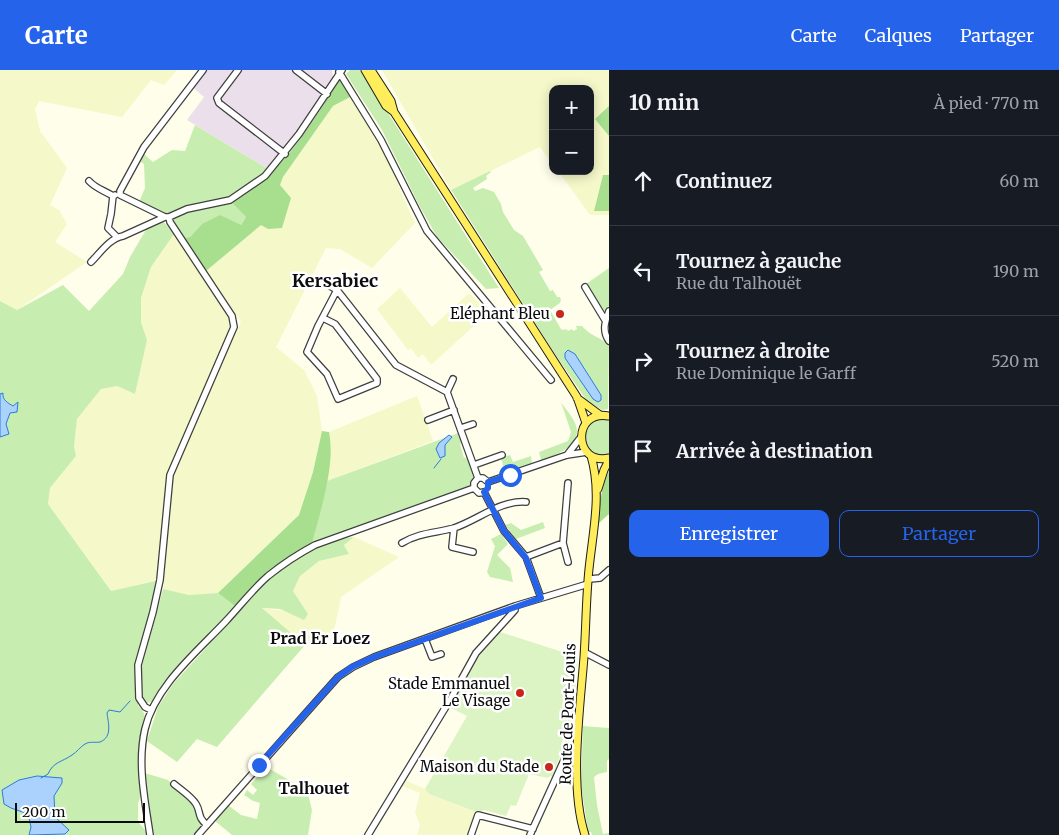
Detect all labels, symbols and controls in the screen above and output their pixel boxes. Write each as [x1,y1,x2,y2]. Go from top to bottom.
text: Carte [25,20,88,51]
text: Carte [791,24,837,47]
text: Calques [865,24,932,47]
text: Partager [960,24,1034,47]
map controls [549,85,594,175]
button: + [549,85,594,130]
text: 10 min [629,89,699,116]
text: À pied · 770 m [934,93,1039,113]
button: − [549,130,594,175]
icon: ahead [629,167,657,195]
text: Continuez [676,169,772,193]
text: 60 m [999,171,1039,191]
text: Tournez à gauche [676,249,841,273]
icon: left [629,257,657,285]
text: 190 m [993,261,1039,281]
district label: Kersabiec [292,269,378,292]
text: Rue du Talhouët [676,273,801,293]
place label: Eléphant Bleu [450,304,550,323]
marker: Eléphant Bleu [554,308,566,320]
text: Tournez à droite [676,339,830,363]
icon: right [629,347,657,375]
text: 520 m [991,351,1039,371]
text: Rue Dominique le Garff [676,363,856,383]
icon: arrive [629,437,657,465]
text: Arrivée à destination [676,439,873,463]
route start [499,464,522,487]
button: Enregistrer [629,510,829,557]
button: Partager [839,510,1039,557]
district label: Prad Er Loez [270,628,370,648]
street label: Route de Port-Louis [556,643,579,785]
place label: Stade Emmanuel Le Visage [388,674,510,710]
marker: Stade Emmanuel Le Visage [514,687,526,699]
route end [248,754,271,777]
place label: Maison du Stade [420,757,539,776]
marker: Maison du Stade [543,761,555,773]
district label: Talhouet [279,778,350,798]
scale bar [15,800,145,823]
text: 200 m [22,803,65,821]

